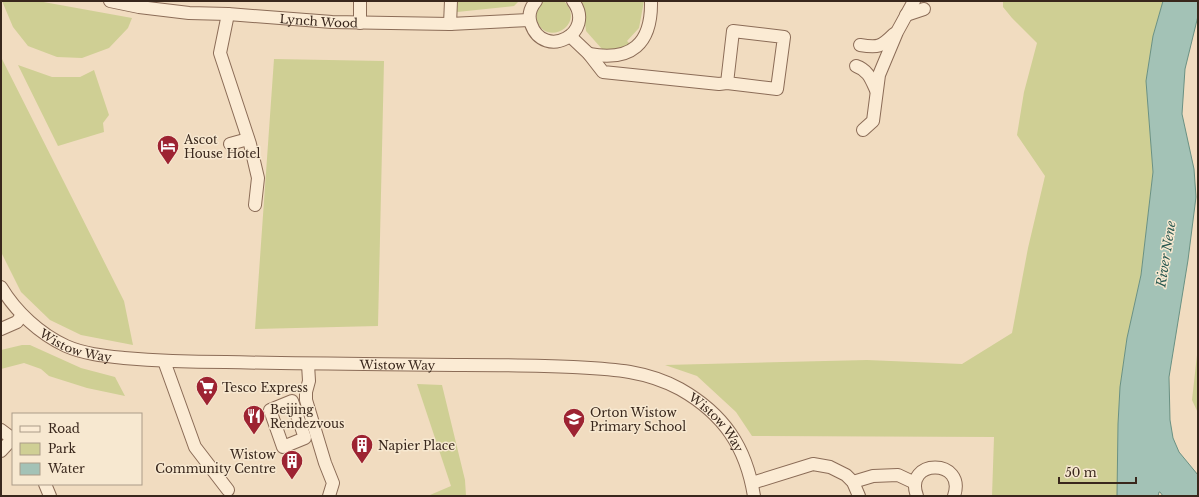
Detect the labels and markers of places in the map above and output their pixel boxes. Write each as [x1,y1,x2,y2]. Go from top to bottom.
place label: Ascot House Hotel [183,132,260,161]
hotel icon: Ascot House Hotel [155,133,181,166]
supermarket icon: Tesco Express [194,374,220,407]
place label: Tesco Express [222,380,308,395]
place label: Beijing Rendezvous [270,402,345,431]
restaurant icon: Beijing Rendezvous [241,403,267,436]
place label: Orton Wistow Primary School [590,405,686,434]
school or university icon: Orton Wistow Primary School [561,406,587,439]
building icon: Napier Place [349,432,375,465]
place label: Napier Place [378,438,455,453]
place label: Wistow Community Centre [155,447,277,476]
building icon: Wistow Community Centre [279,448,305,481]

